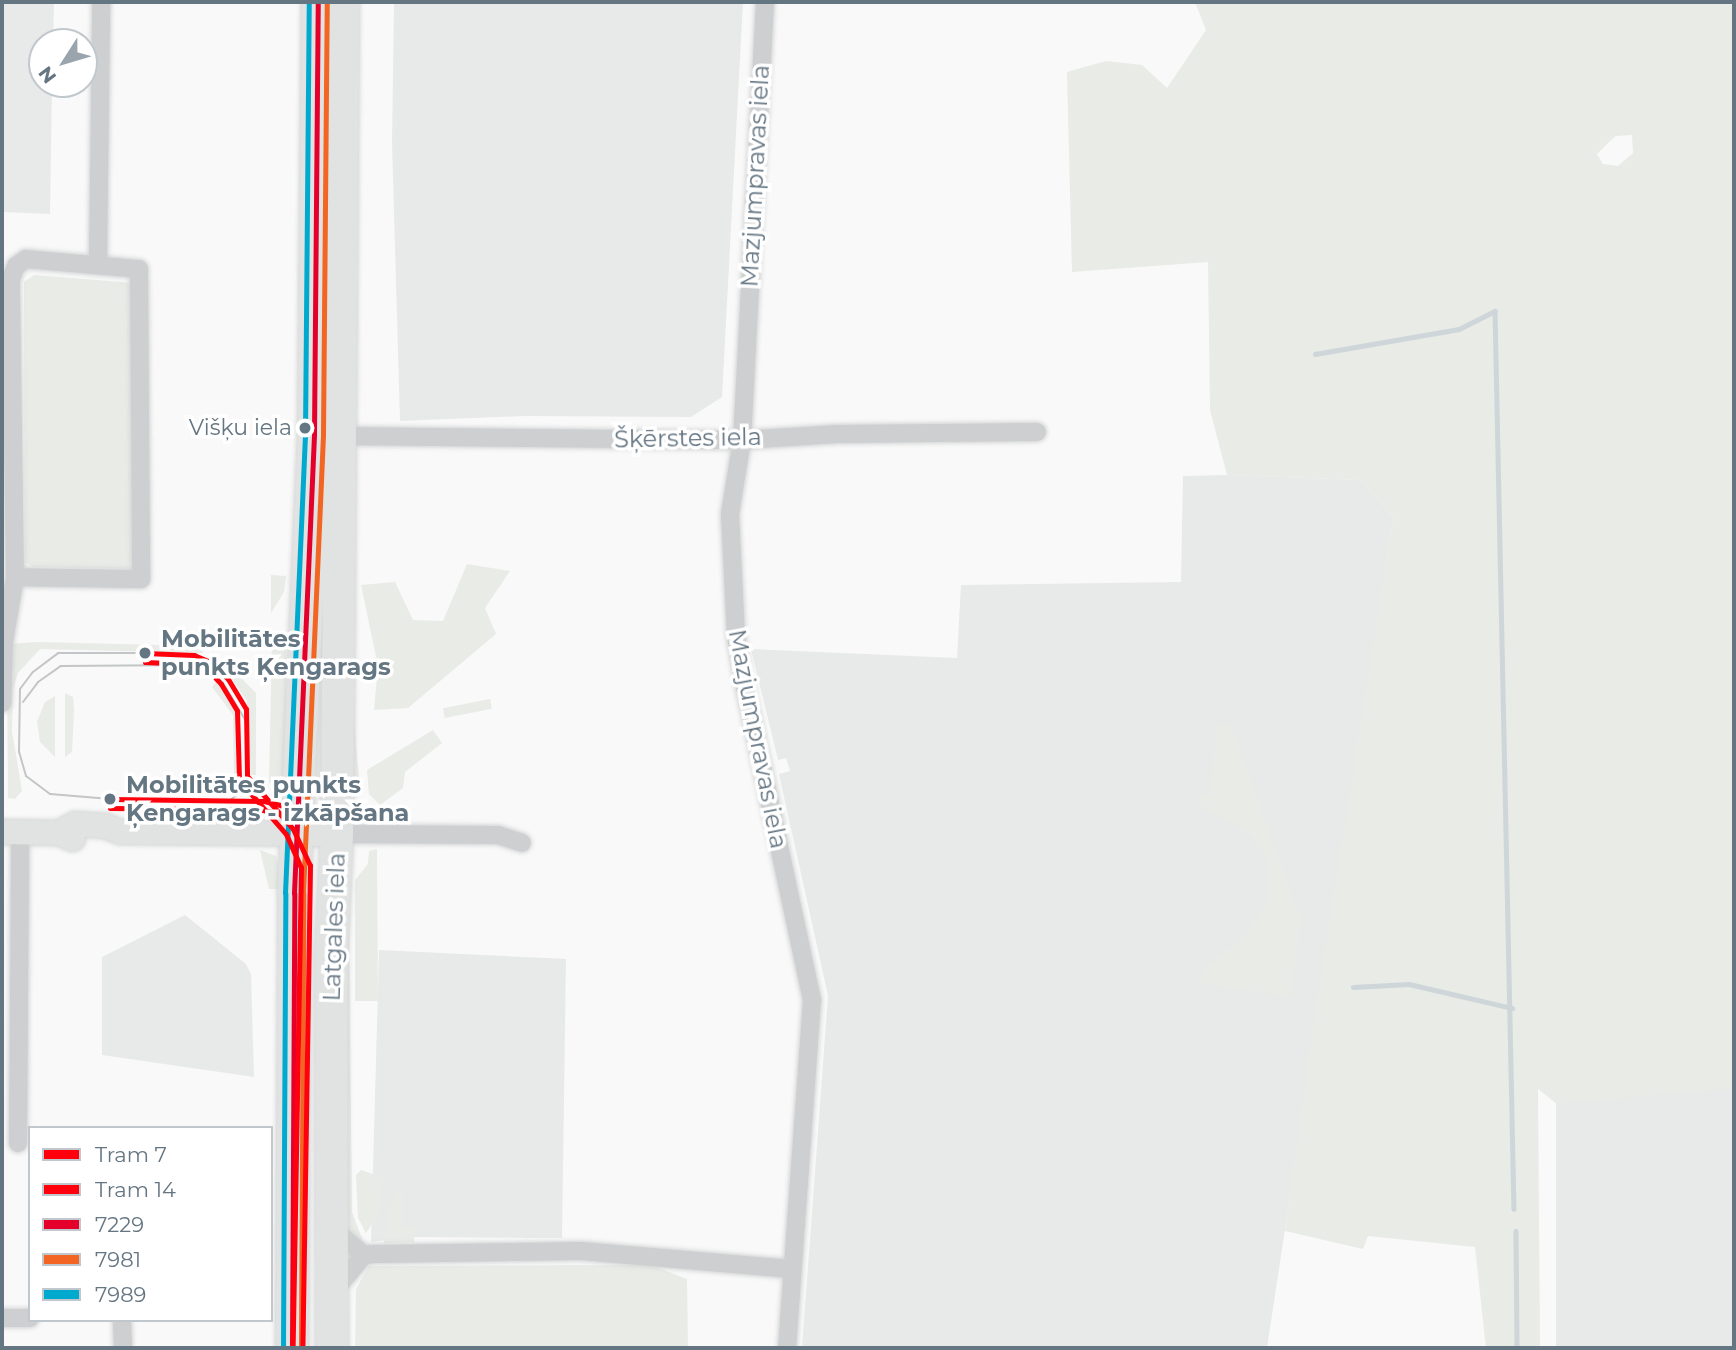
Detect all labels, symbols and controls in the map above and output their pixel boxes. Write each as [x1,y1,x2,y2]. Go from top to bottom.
north arrow [28,28,98,98]
text: N [34,62,61,88]
street label: Mazjumpravas iela [735,64,775,288]
place label: Višķu iela [189,415,292,441]
marker: Višķu iela [298,421,312,435]
street label: Šķērstes iela [614,422,762,454]
place label: Mobilitātes punkts Ķengarags [161,625,391,681]
street label: Mazjumpravas iela [723,627,793,851]
marker: Mobilitātes punkts Ķengarags [135,643,155,663]
place label: Mobilitātes punkts Ķengarags - izkāpšana [126,771,409,827]
marker: Mobilitātes punkts Ķengarags - izkāpšana [100,789,120,809]
street label: Latgales iela [317,852,351,1002]
legend [28,1126,273,1322]
text: Tram 7 [95,1142,167,1167]
text: Tram 14 [95,1177,176,1202]
text: 7229 [95,1212,144,1237]
text: 7981 [95,1247,141,1272]
text: 7989 [95,1282,146,1307]

